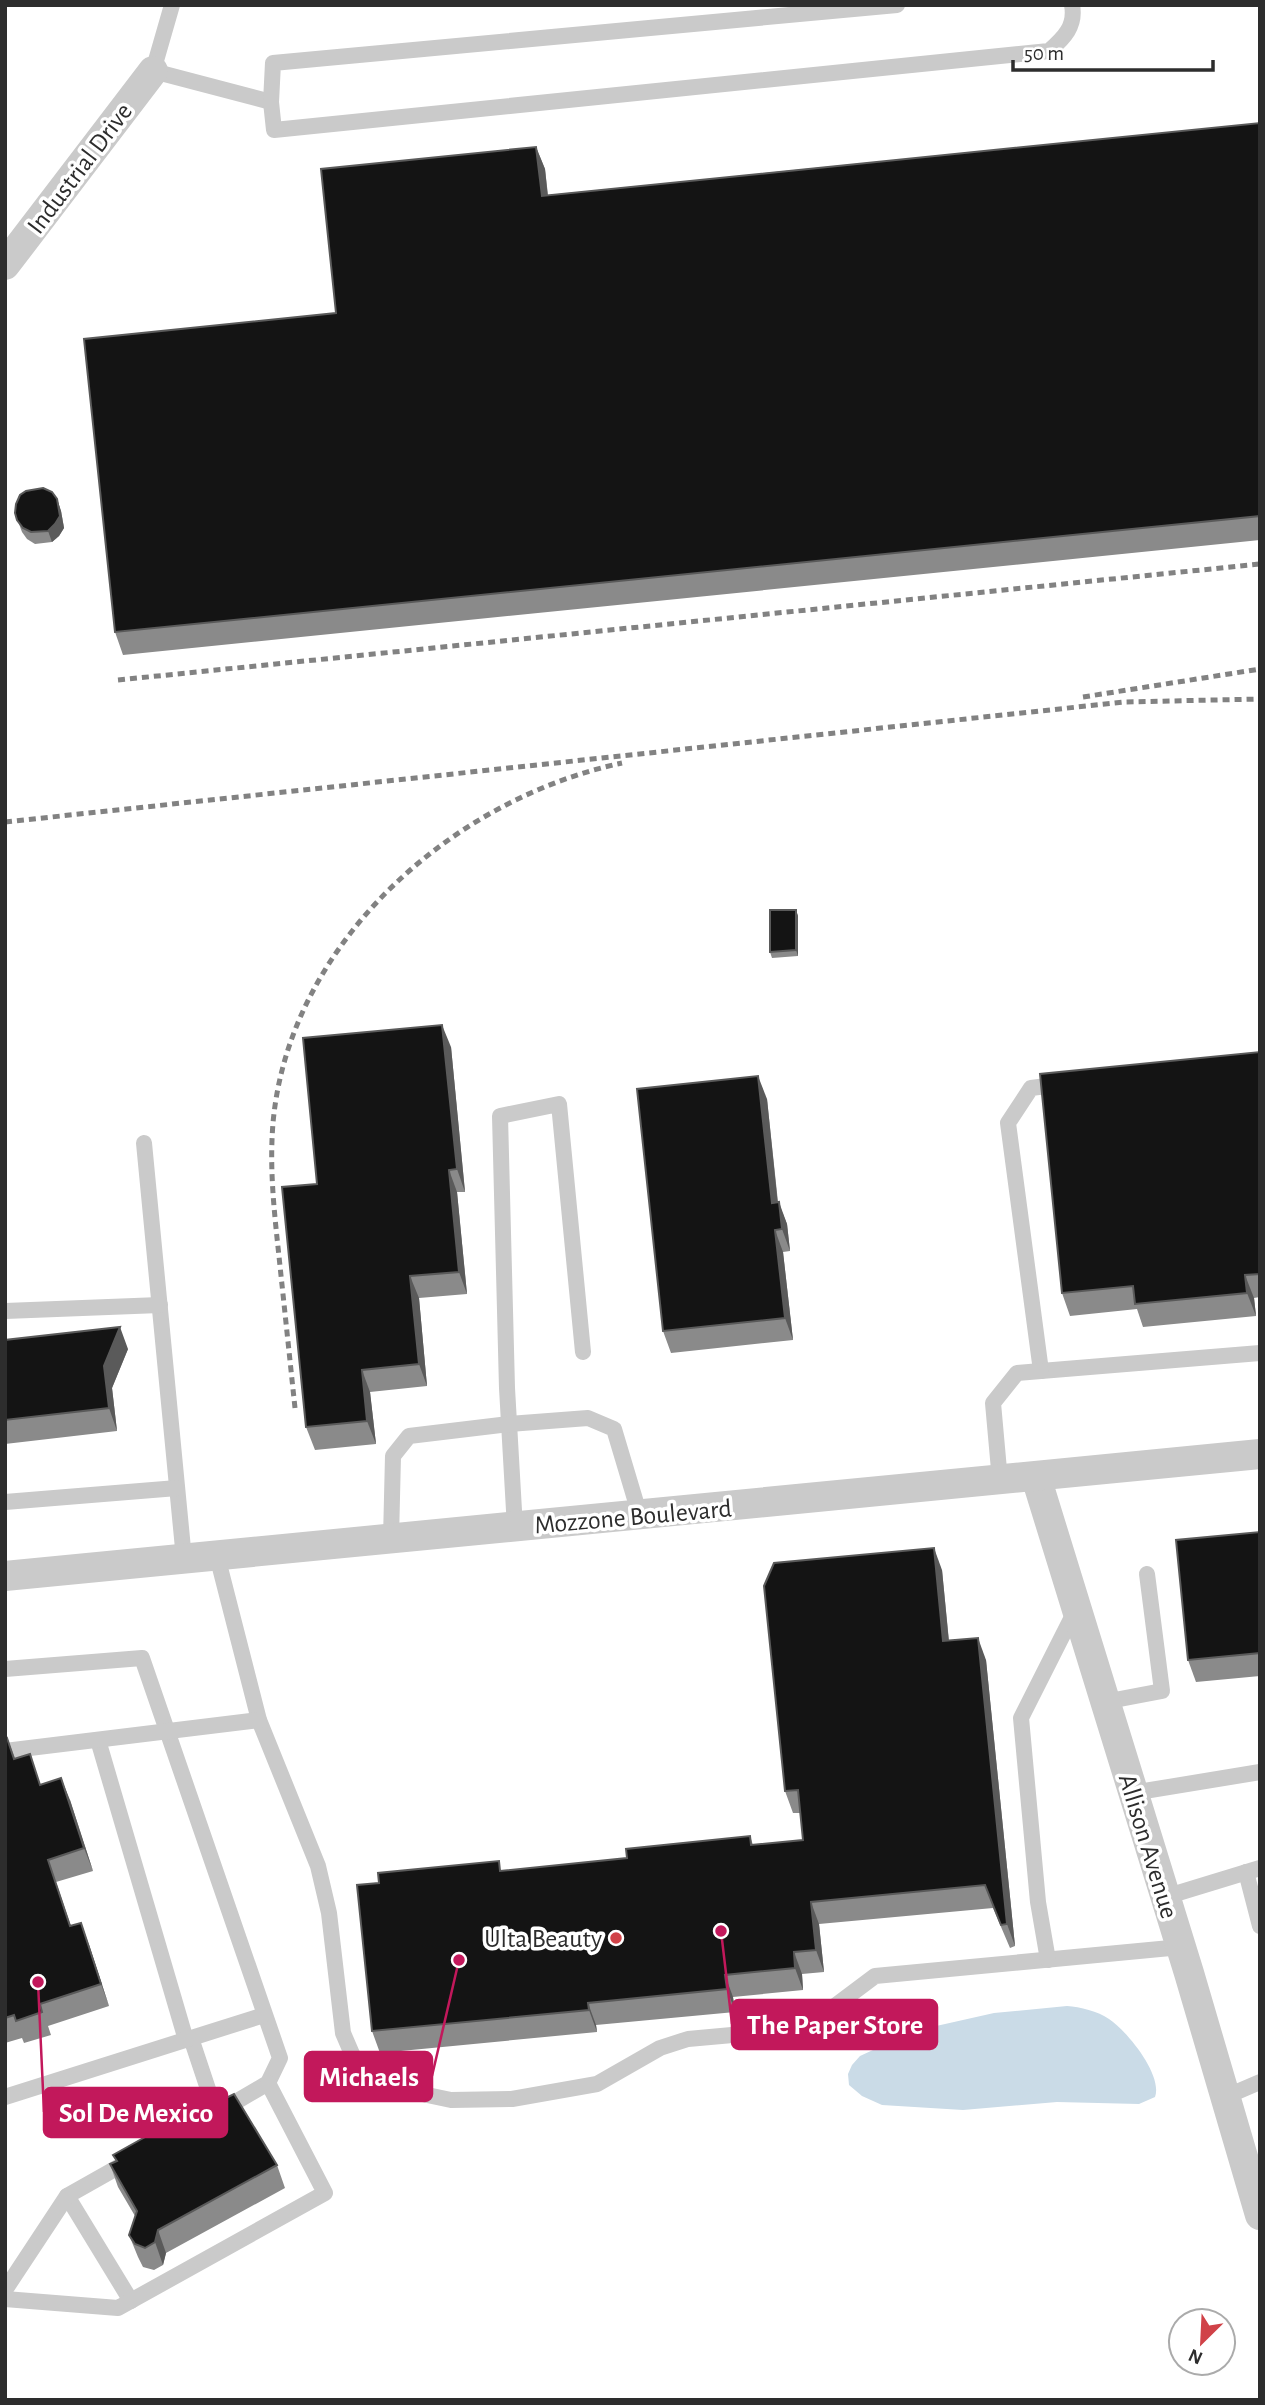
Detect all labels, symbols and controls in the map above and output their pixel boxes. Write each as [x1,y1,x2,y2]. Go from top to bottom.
scale bar [1013,28,1212,72]
text: 50 m [1024,43,1064,64]
street label: Industrial Drive [22,98,137,239]
street label: Mozzone Boulevard [533,1495,733,1539]
street label: Allison Avenue [1114,1771,1182,1922]
place label: Ulta Beauty [484,1926,602,1952]
marker: Ulta Beauty [608,1930,624,1946]
callout: The Paper Store [732,2000,937,2049]
text: The Paper Store [747,2012,923,2040]
callout: Michaels [305,2052,432,2101]
text: Michaels [319,2064,419,2092]
callout: Sol De Mexico [44,2088,227,2137]
text: Sol De Mexico [59,2100,213,2128]
north arrow [1167,2307,1237,2377]
text: N [1186,2345,1206,2368]

